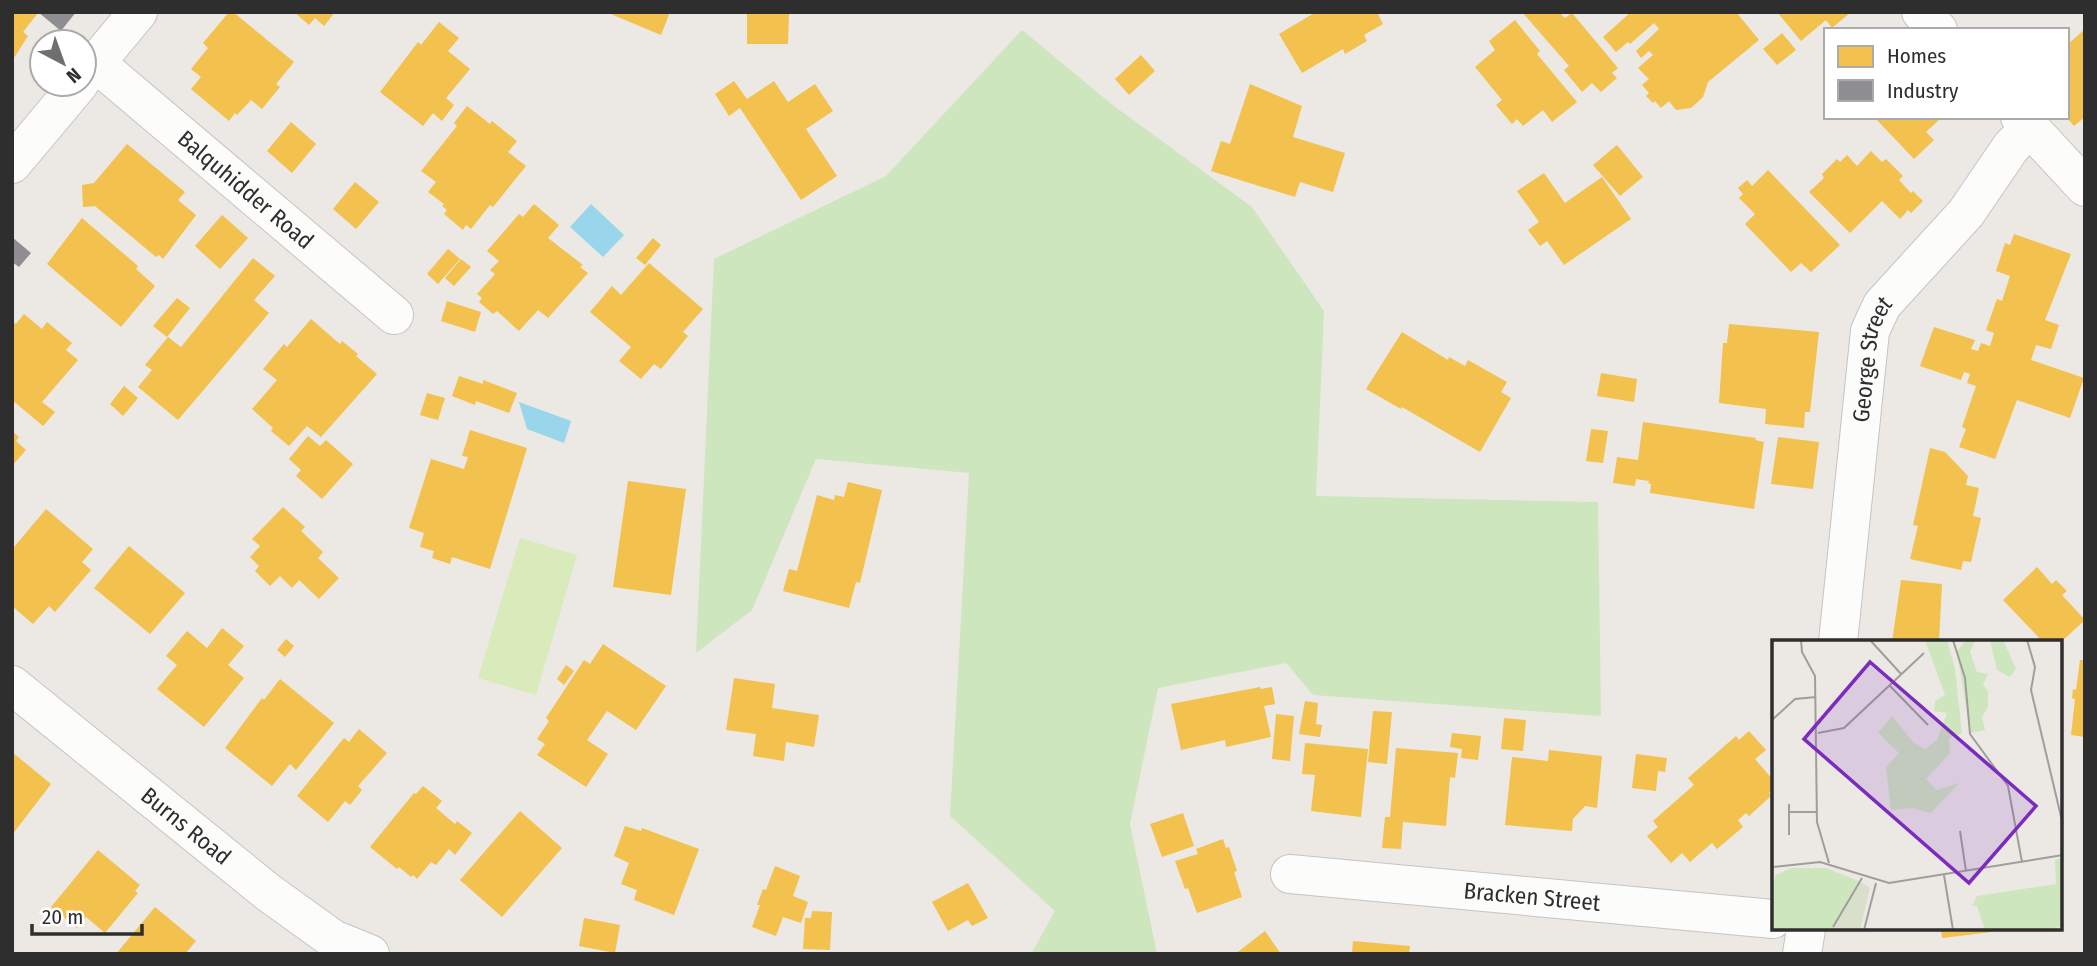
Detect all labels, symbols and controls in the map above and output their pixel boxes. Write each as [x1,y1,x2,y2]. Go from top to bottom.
north arrow [28,28,98,98]
legend [1824,28,2069,119]
text: Homes [1887,43,1946,69]
text: N [62,63,86,88]
text: Industry [1887,78,1959,104]
street label: Balquhidder Road [172,124,319,255]
street label: George Street [1847,289,1898,424]
inset map [1772,640,2062,931]
street label: Burns Road [135,781,237,871]
street label: Bracken Street [1462,876,1602,917]
scale bar [32,892,142,936]
text: 20 m [42,904,83,930]

